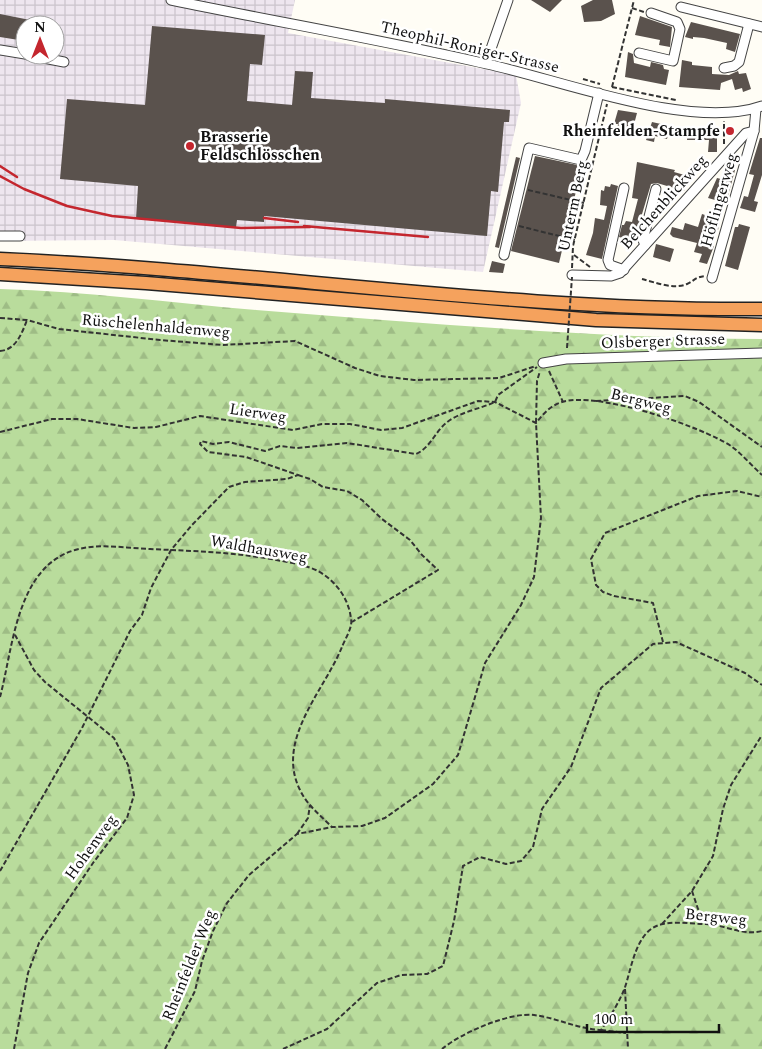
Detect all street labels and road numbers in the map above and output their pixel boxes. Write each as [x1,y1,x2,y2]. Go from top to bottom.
street label: Theophil-Roniger-Strasse [378,15,562,79]
street label: Belchenblickweg [615,149,713,255]
street label: Höflingerweg [694,150,744,250]
street label: Unterm Berg [552,158,594,254]
street label: Rüschelenhaldenweg [81,308,231,344]
street label: Olsberger Strasse [600,327,726,355]
street label: Bergweg [608,382,674,420]
street label: Lierweg [228,397,288,429]
street label: Waldhausweg [209,529,309,569]
street label: Hohenweg [59,809,123,885]
street label: Bergweg [684,902,748,932]
street label: Rheinfelder Weg [156,905,222,1025]

